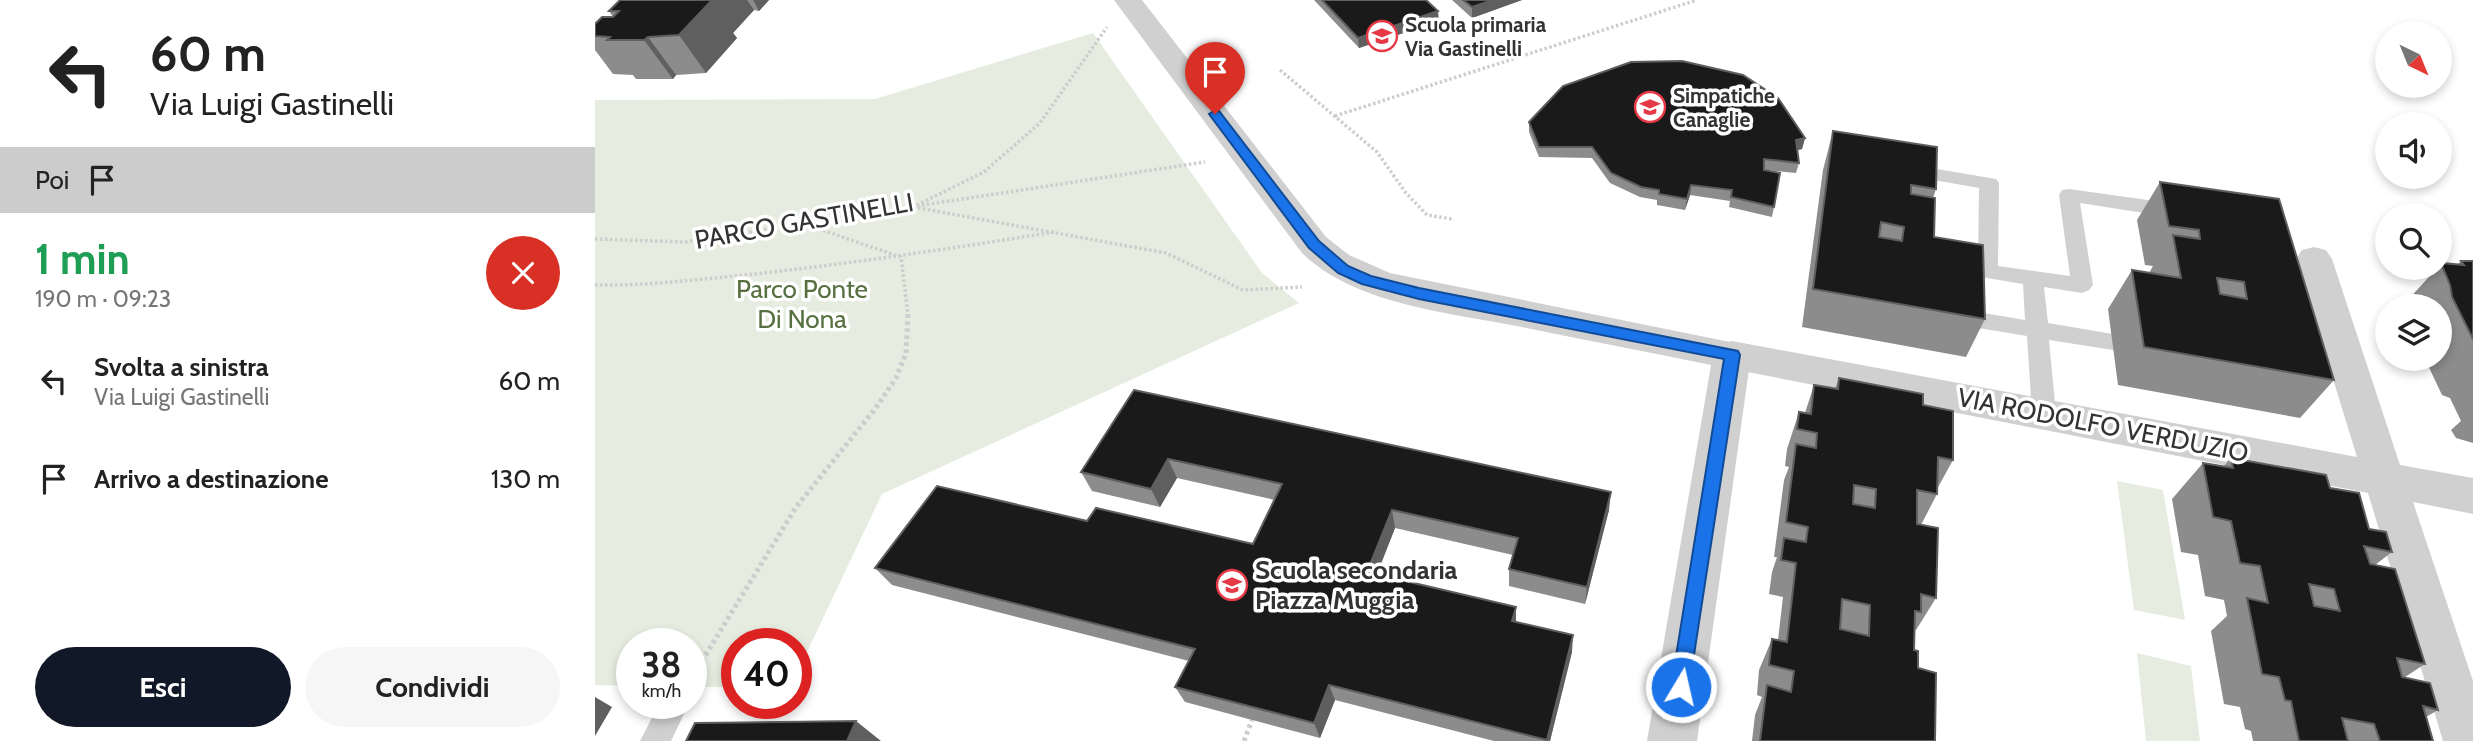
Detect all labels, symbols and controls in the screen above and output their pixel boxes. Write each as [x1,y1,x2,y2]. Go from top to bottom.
place label: Scuola primaria Via Gastinelli [1405,12,1547,61]
school or university icon: Scuola primaria Via Gastinelli [1365,19,1399,53]
north arrow [2375,21,2452,98]
map controls [2375,21,2452,371]
text: 60 m [150,24,266,83]
icon: left [35,28,126,119]
pin [1185,42,1245,114]
icon: arrive [1196,53,1234,91]
place label: Simpatiche Canaglie [1673,83,1775,132]
text: Via Luigi Gastinelli [150,84,394,123]
school or university icon: Simpatiche Canaglie [1633,90,1667,124]
button: sound [2375,112,2452,189]
icon: arrive [83,161,121,199]
text: Poi [35,164,69,196]
street label: PARCO GASTINELLI [692,186,916,256]
button: search [2375,203,2452,280]
text: 1 min [35,233,130,285]
button: close [486,236,560,310]
park label: Parco Ponte Di Nona [736,273,868,335]
text: 190 m · 09:23 [35,285,171,313]
button: layers [2375,294,2452,371]
text: Svolta a sinistra [94,351,269,383]
icon: left [35,362,73,400]
text: 60 m [498,365,560,397]
street label: VIA RODOLFO VERDUZIO [1955,381,2251,469]
text: Via Luigi Gastinelli [94,383,269,411]
icon: arrive [35,460,73,498]
text: Arrivo a destinazione [94,463,329,495]
text: 130 m [491,463,560,495]
place label: Scuola secondaria Piazza Muggia [1255,554,1458,616]
school or university icon: Scuola secondaria Piazza Muggia [1215,568,1249,602]
speed limit sign: 40 [721,628,812,719]
text: 38 [641,643,682,686]
button: Esci [35,647,291,727]
button: Condividi [305,647,560,727]
position arrow [1644,650,1718,724]
text: km/h [642,680,681,702]

